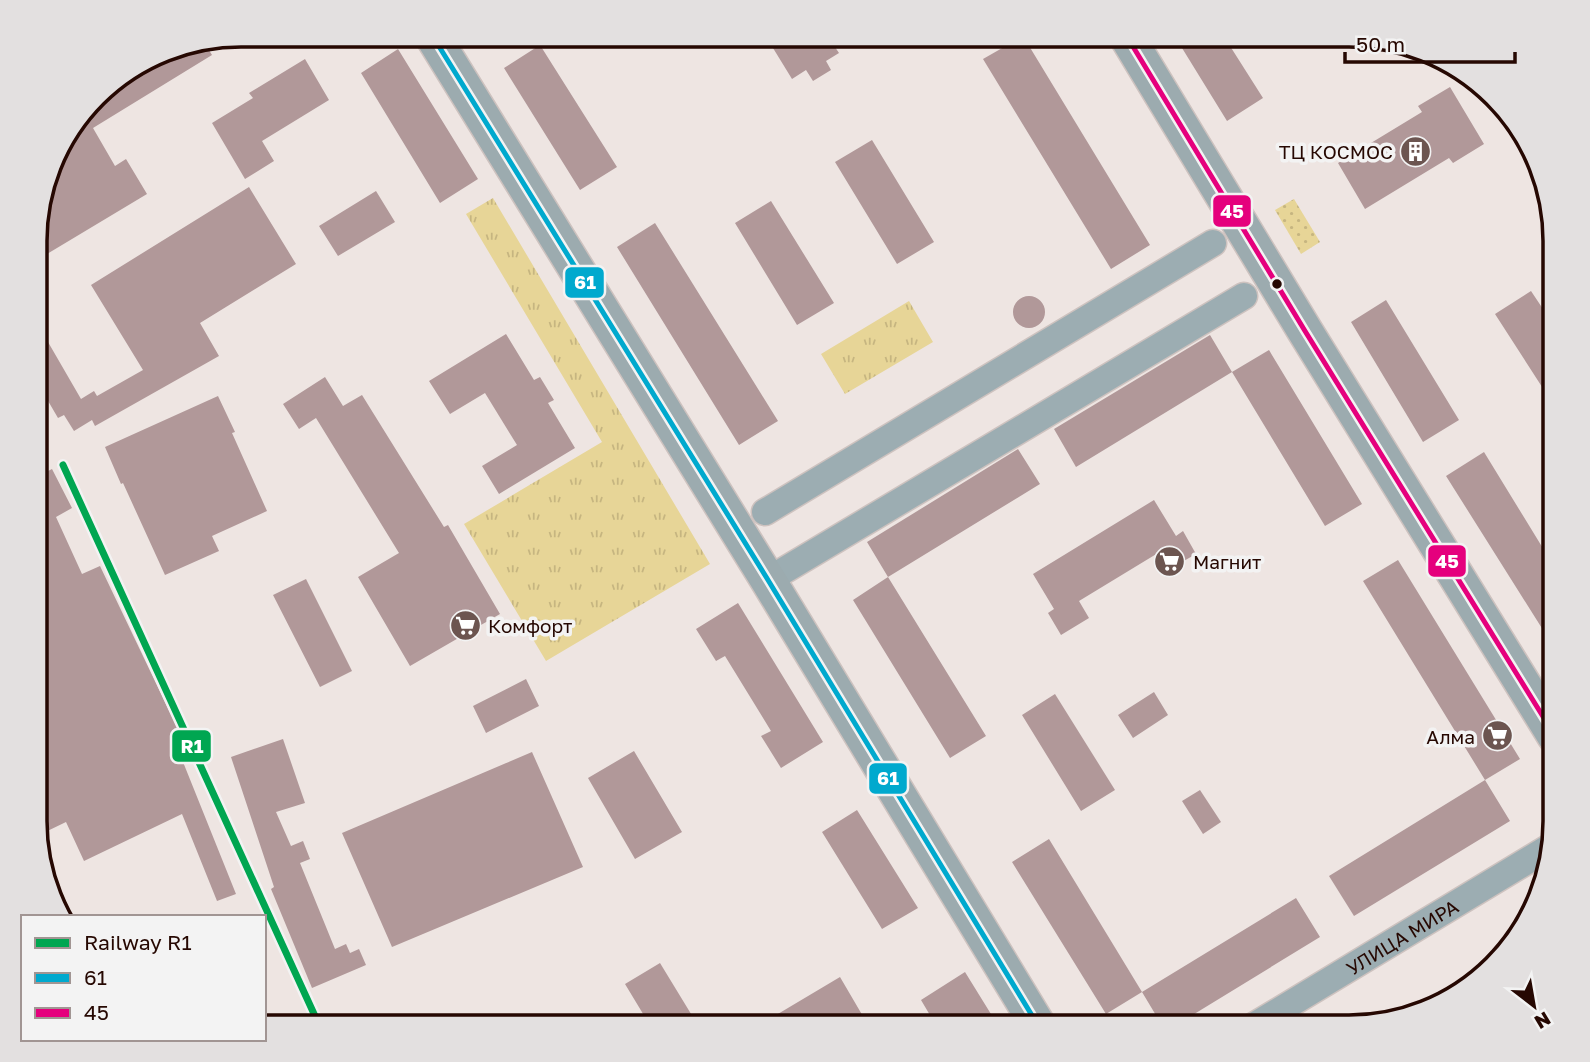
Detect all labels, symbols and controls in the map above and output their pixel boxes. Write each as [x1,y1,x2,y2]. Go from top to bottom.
scale bar [1345,21,1515,65]
text: 50 m [1356,31,1405,57]
building icon: ТЦ КОСМОС [1399,134,1433,168]
place label: ТЦ КОСМОС [1279,140,1393,163]
line badge: 45 [1212,194,1252,228]
text: 45 [1220,199,1244,222]
line badge: 61 [564,266,605,299]
text: 61 [574,270,596,293]
unlabelled marker [1270,277,1284,291]
supermarket icon: Магнит [1153,544,1187,578]
line badge: 45 [1427,544,1467,578]
text: 45 [1435,549,1459,572]
place label: Магнит [1193,550,1261,573]
supermarket icon: Комфорт [448,608,482,642]
place label: Комфорт [488,614,572,637]
supermarket icon: Алма [1481,719,1515,753]
place label: Алма [1426,725,1475,748]
line badge: R1 [171,729,212,763]
text: R1 [181,734,204,757]
line badge: 61 [868,762,908,795]
text: 61 [877,766,899,789]
street label: УЛИЦА МИРА [1342,894,1462,979]
legend [21,915,266,1041]
text: Railway R1 [84,929,192,955]
text: 61 [84,964,107,990]
north arrow [1499,971,1569,1041]
text: 45 [84,999,109,1025]
text: N [1531,1007,1555,1035]

